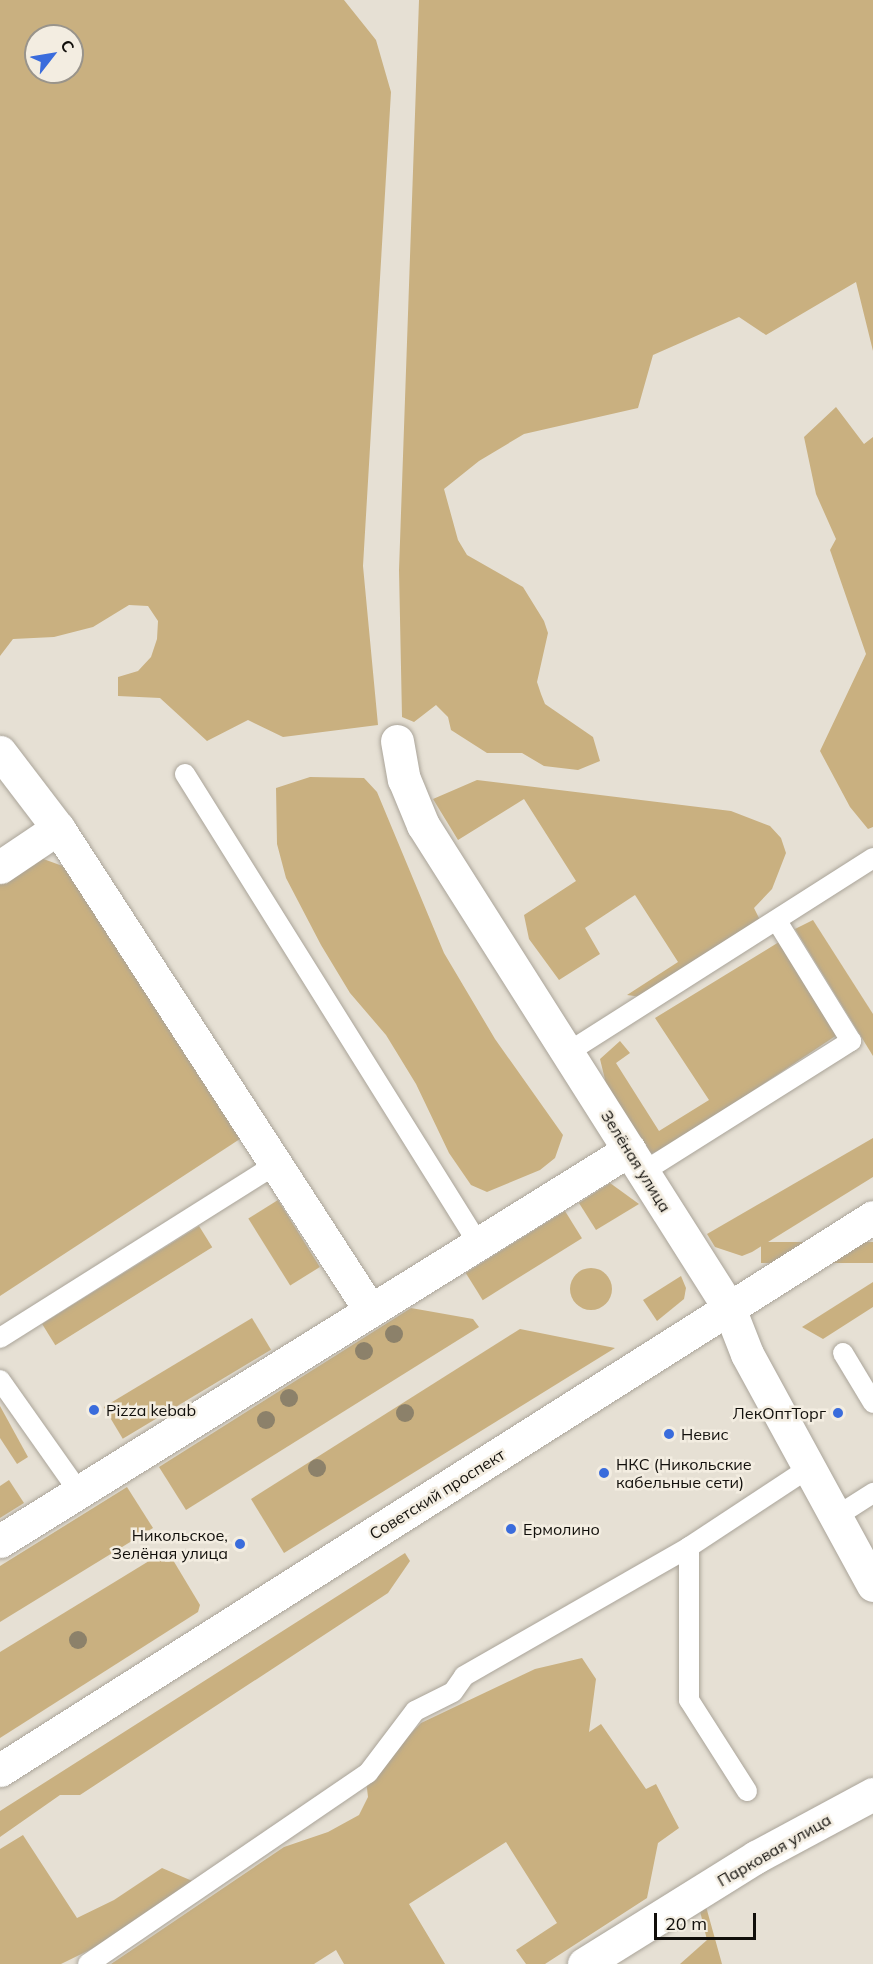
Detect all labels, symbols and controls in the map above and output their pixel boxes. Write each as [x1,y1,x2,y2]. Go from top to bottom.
north arrow [24,24,84,84]
text: С [56,36,79,56]
street label: Зелёная улица [597,1107,675,1215]
place label: Pizza kebab [106,1400,196,1420]
marker: Pizza kebab [87,1403,101,1417]
place label: ЛекОптТорг [733,1403,826,1423]
marker: ЛекОптТорг [831,1406,845,1420]
place label: Невис [681,1424,729,1444]
marker: Невис [662,1427,676,1441]
street label: Советский проспект [366,1445,508,1543]
place label: НКС (Никольские кабельные сети) [616,1454,752,1492]
marker: НКС (Никольские кабельные сети) [597,1466,611,1480]
place label: Ермолино [523,1519,600,1539]
marker: Ермолино [504,1522,518,1536]
place label: Никольское, Зелёная улица [112,1525,228,1563]
marker: Никольское, Зелёная улица [233,1537,247,1551]
street label: Парковая улица [714,1810,834,1890]
scale bar [657,1901,759,1939]
text: 20 m [665,1912,707,1935]

